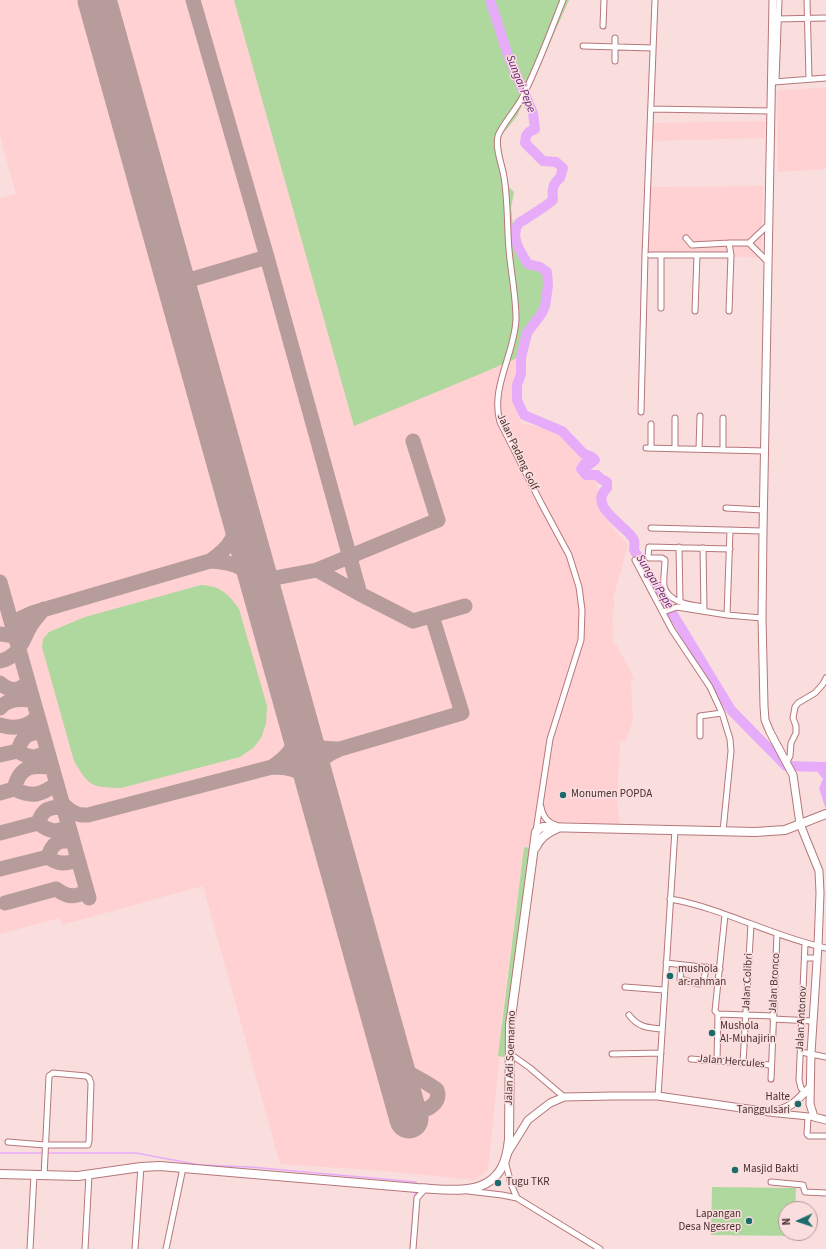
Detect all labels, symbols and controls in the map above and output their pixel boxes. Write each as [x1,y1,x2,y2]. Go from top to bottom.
water label: Sungai Pepe [502,53,538,115]
street label: Jalan Padang Golf [494,412,540,492]
water label: Sungai Pepe [632,552,676,612]
place label: Monumen POPDA [571,788,652,802]
marker: Monumen POPDA [558,790,568,800]
street label: Jalan Colibri [740,953,756,1011]
street label: Jalan Bronco [767,953,783,1013]
place label: mushola ar-rahman [678,963,726,989]
marker: mushola ar-rahman [665,971,675,981]
street label: Jalan Antonov [794,986,810,1052]
street label: Jalan Adi Soemarmo [503,1010,519,1106]
place label: Mushola Al-Muhajirin [720,1020,776,1046]
marker: Mushola Al-Muhajirin [707,1028,717,1038]
street label: Jalan Hercules [697,1052,765,1072]
place label: Halte Tanggulsari [737,1091,790,1117]
marker: Halte Tanggulsari [793,1099,803,1109]
place label: Masjid Bakti [743,1163,799,1177]
marker: Masjid Bakti [730,1165,740,1175]
place label: Tugu TKR [506,1176,550,1190]
marker: Tugu TKR [493,1178,503,1188]
north arrow [778,1201,818,1241]
place label: Lapangan Desa Ngesrep [679,1208,741,1234]
marker: Lapangan Desa Ngesrep [744,1216,754,1226]
text: N [779,1218,794,1226]

